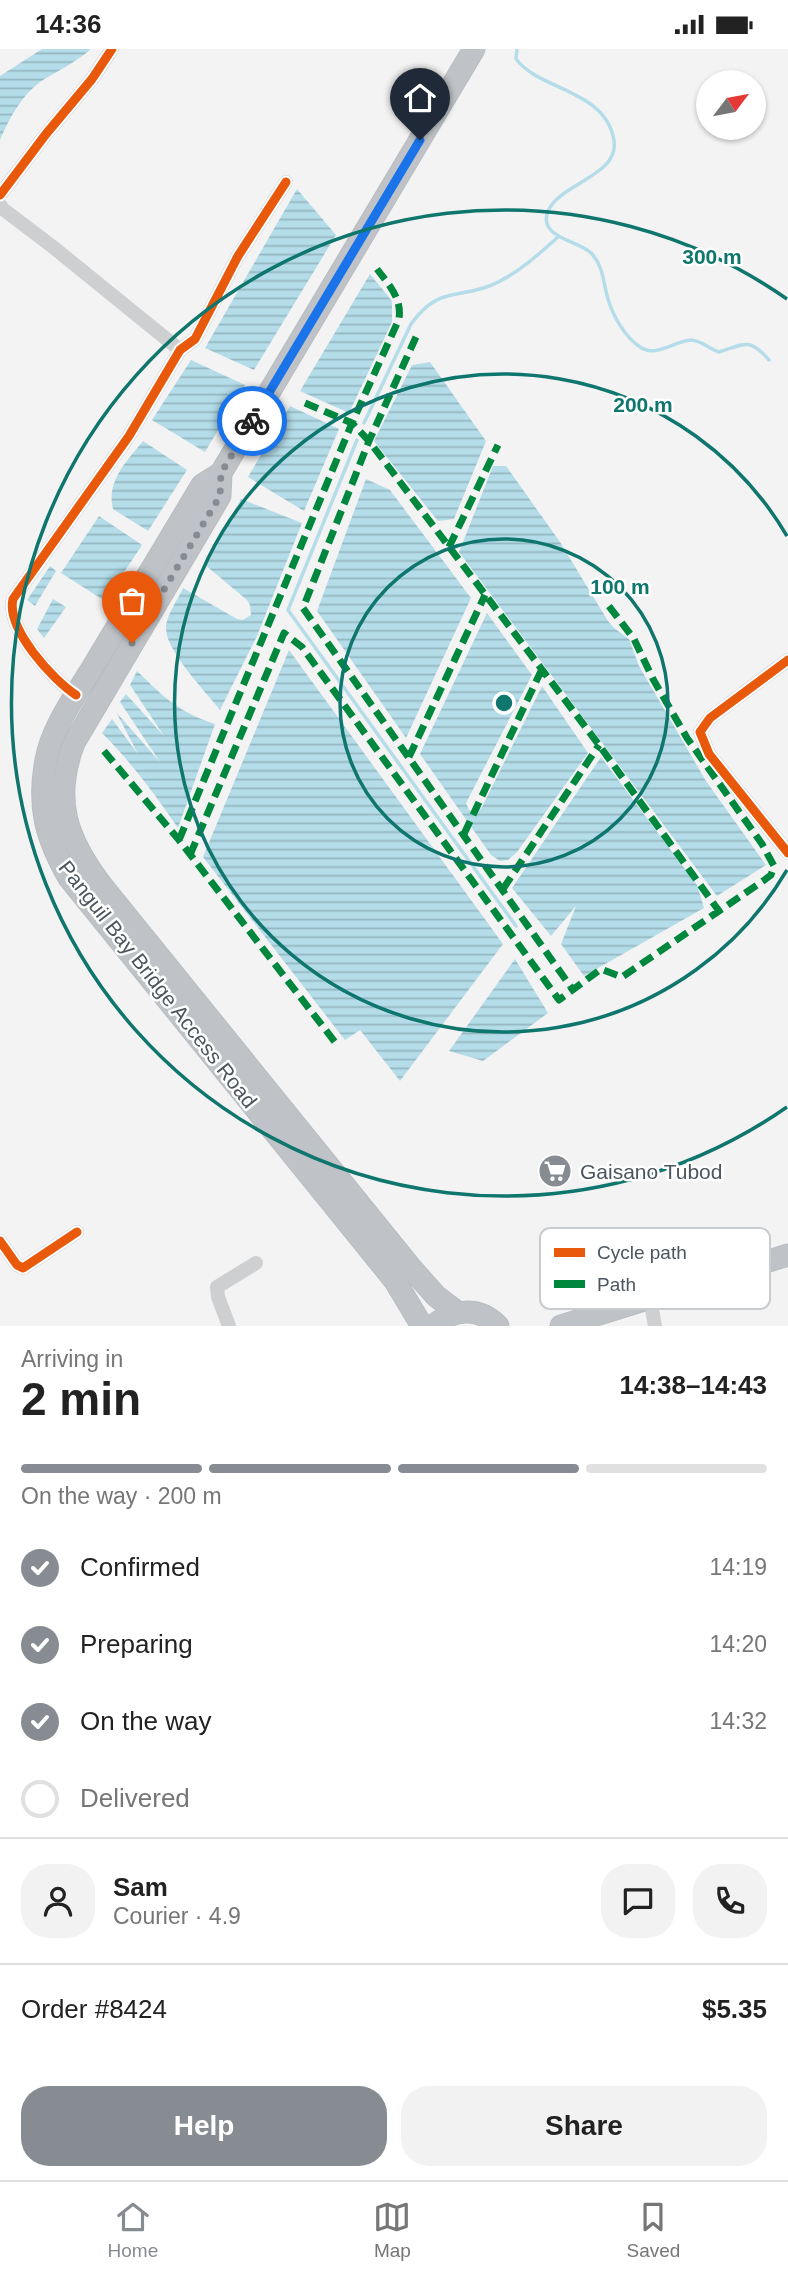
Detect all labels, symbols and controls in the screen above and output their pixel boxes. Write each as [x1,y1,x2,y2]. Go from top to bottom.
text: 14:36 [35,9,102,39]
pin [390,68,450,140]
north arrow [696,70,766,140]
map controls [696,70,766,140]
icon: home [401,79,439,117]
text: 300 m [682,245,742,268]
courier [217,386,287,456]
text: 200 m [613,393,673,416]
icon: bike [233,402,271,440]
pin [102,571,162,643]
text: 100 m [590,575,650,598]
icon: bag [113,582,151,620]
centre of rings [492,691,516,715]
street label: Panguil Bay Bridge Access Road [54,856,262,1112]
supermarket icon: Gaisano Tubod [536,1152,574,1190]
place label: Gaisano Tubod [580,1160,722,1183]
legend [540,1228,770,1309]
text: Cycle path [597,1242,687,1263]
text: Path [597,1274,636,1295]
text: Arriving in [21,1346,123,1372]
text: 14:38–14:43 [620,1370,767,1400]
text: 2 min [21,1373,141,1425]
text: On the way · 200 m [21,1483,222,1509]
icon: check [21,1549,59,1587]
text: Confirmed [80,1552,200,1582]
text: 14:19 [709,1554,767,1580]
icon: check [21,1626,59,1664]
text: Preparing [80,1629,193,1659]
text: 14:20 [709,1631,767,1657]
icon: check [21,1703,59,1741]
text: On the way [80,1706,212,1736]
text: 14:32 [709,1708,767,1734]
text: Delivered [80,1783,190,1813]
button: person [21,1864,95,1938]
button: chat [601,1864,675,1938]
button: phone [693,1864,767,1938]
text: Sam [113,1872,168,1902]
text: Courier · 4.9 [113,1903,241,1929]
text: Order #8424 [21,1994,167,2024]
text: $5.35 [702,1994,767,2024]
button: Help [21,2086,387,2166]
button: Share [401,2086,767,2166]
tab: Home [108,2198,158,2262]
tab: Map [373,2198,411,2262]
tab: Saved [627,2198,680,2262]

